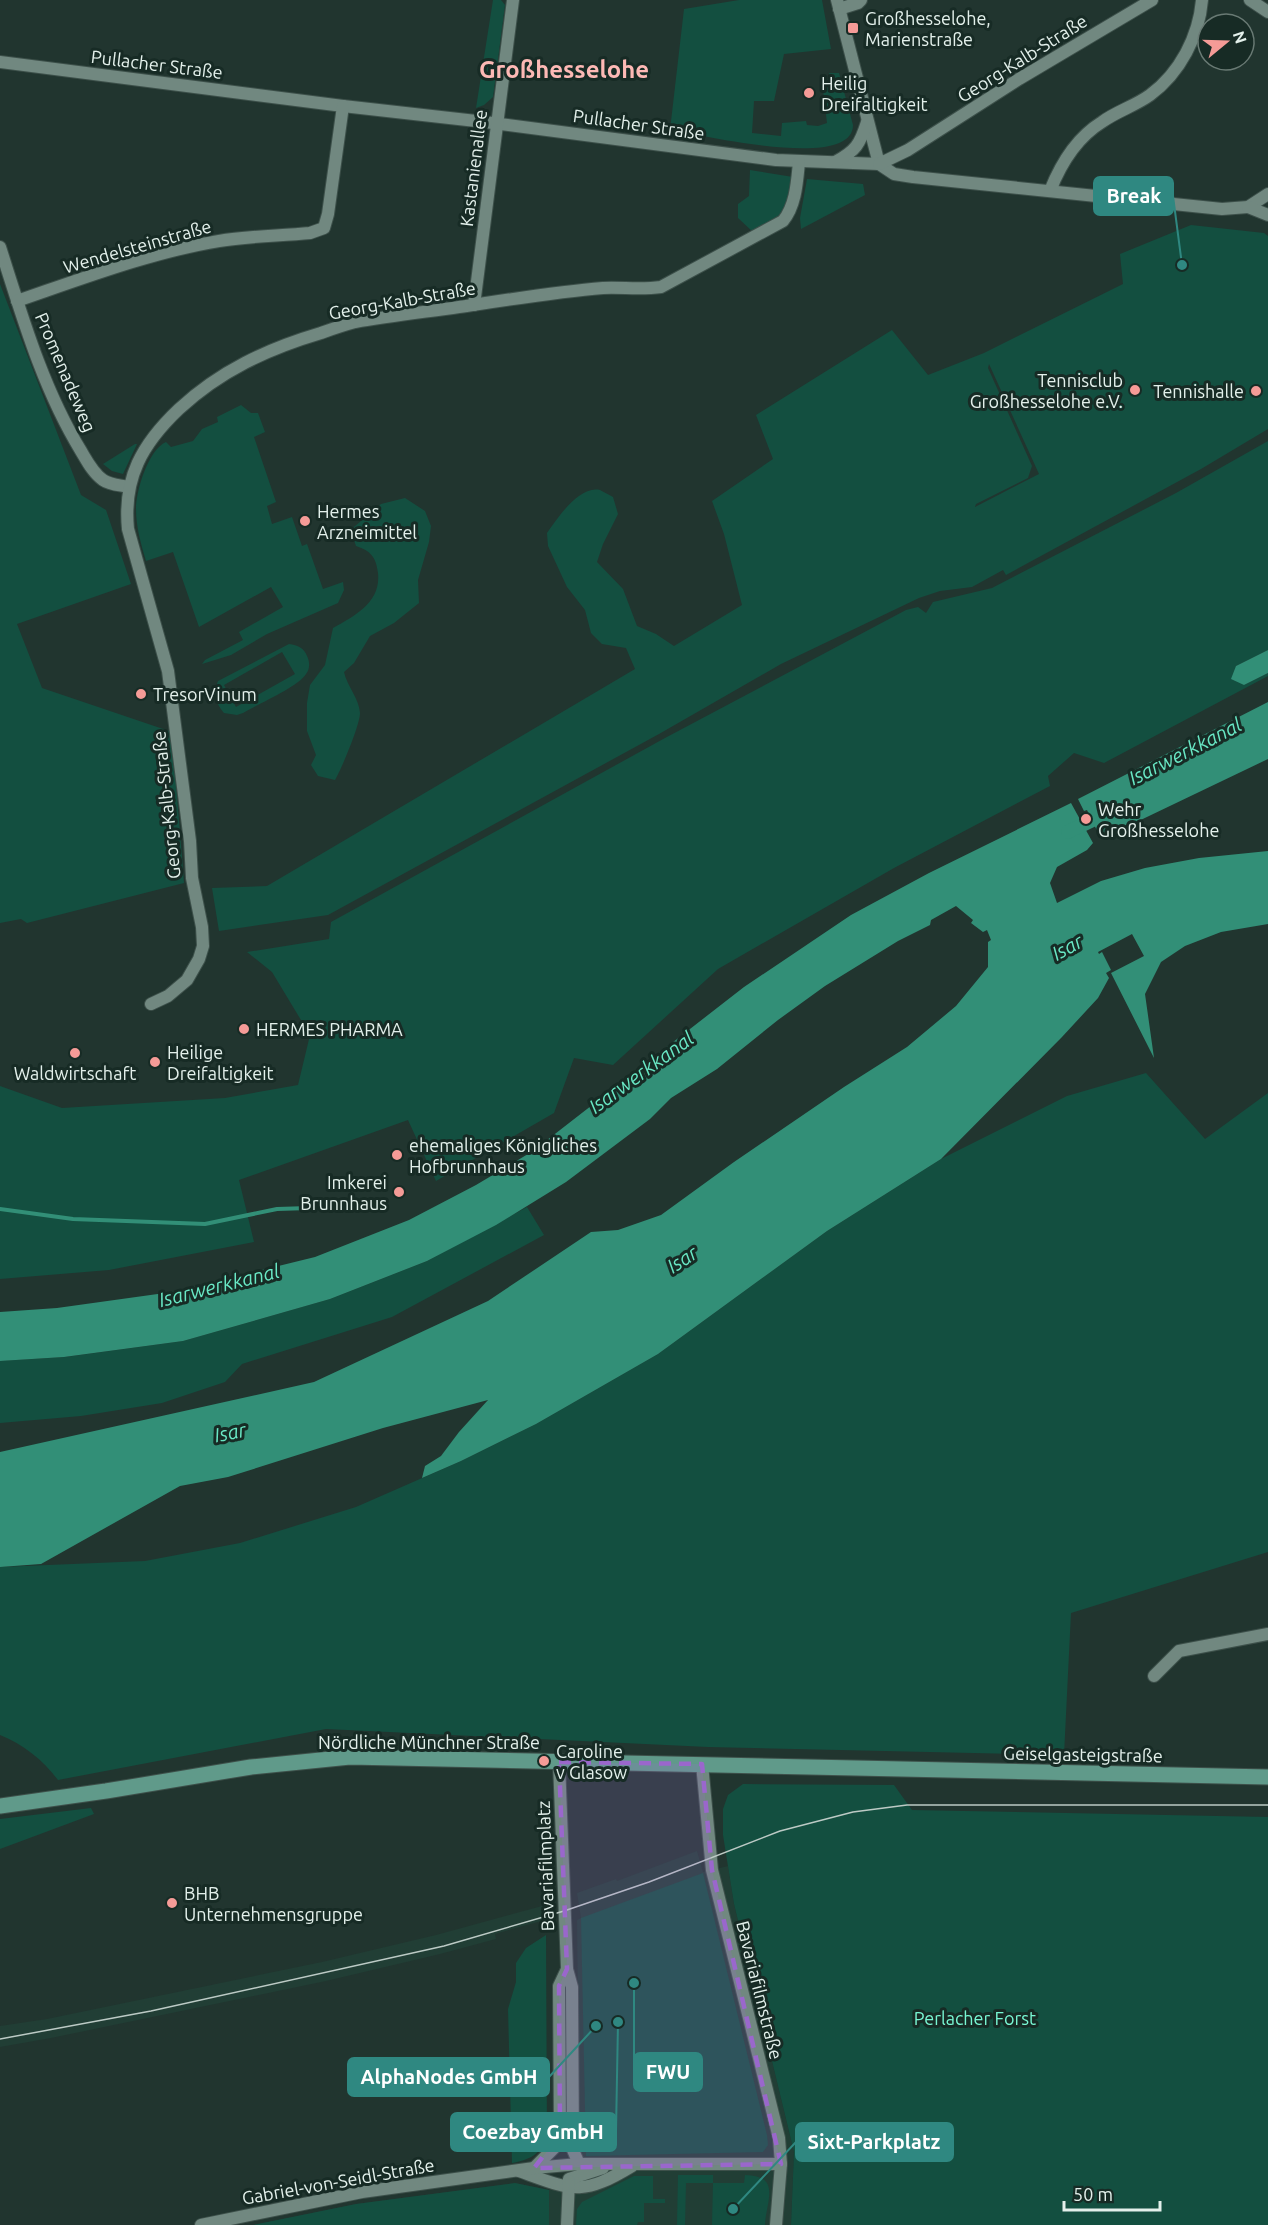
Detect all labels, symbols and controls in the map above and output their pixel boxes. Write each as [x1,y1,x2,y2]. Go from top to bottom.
place label: Großhesselohe, Marienstraße [865,8,991,49]
street label: Georg-Kalb-Straße [954,10,1090,106]
north arrow [1196,12,1256,72]
marker: Großhesselohe, Marienstraße [846,21,860,35]
text: N [1230,29,1251,46]
street label: Pullacher Straße [90,46,224,82]
district label: Großhesselohe [479,56,649,83]
place label: Heilig Dreifaltigkeit [821,73,928,114]
marker: Heilig Dreifaltigkeit [802,86,816,100]
street label: Pullacher Straße [572,105,706,143]
street label: Kastanienallee [456,108,490,228]
callout: Break [1094,177,1173,215]
text: Break [1107,184,1161,207]
street label: Wendelsteinstraße [61,215,213,277]
street label: Georg-Kalb-Straße [327,277,477,323]
street label: Promenadeweg [32,309,100,435]
place label: Tennisclub Großhesselohe e.V. [970,370,1123,411]
place label: Tennishalle [1153,381,1244,401]
marker: Tennisclub Großhesselohe e.V. [1128,383,1142,397]
marker: Tennishalle [1249,384,1263,398]
place label: Hermes Arzneimittel [317,501,417,542]
marker: Hermes Arzneimittel [298,514,312,528]
place label: TresorVinum [153,684,257,704]
marker: TresorVinum [134,687,148,701]
water label: Isarwerkkanal [1125,712,1246,789]
street label: Georg-Kalb-Straße [148,730,184,880]
place label: Wehr Großhesselohe [1098,799,1219,840]
marker: Wehr Großhesselohe [1079,812,1093,826]
water label: Isar [1047,929,1088,965]
place label: HERMES PHARMA [256,1019,403,1039]
marker: HERMES PHARMA [237,1022,251,1036]
water label: Isarwerkkanal [584,1026,698,1118]
place label: Heilige Dreifaltigkeit [167,1042,274,1083]
marker: Waldwirtschaft [68,1046,82,1060]
marker: Heilige Dreifaltigkeit [148,1055,162,1069]
place label: Waldwirtschaft [14,1063,136,1083]
place label: ehemaliges Königliches Hofbrunnhaus [409,1135,597,1176]
marker: ehemaliges Königliches Hofbrunnhaus [390,1148,404,1162]
place label: Imkerei Brunnhaus [300,1172,387,1213]
marker: Imkerei Brunnhaus [392,1185,406,1199]
water label: Isar [662,1240,703,1277]
water label: Isarwerkkanal [156,1259,282,1311]
water label: Isar [212,1417,249,1446]
street label: Nördliche Münchner Straße [318,1732,540,1752]
place label: Caroline v Glasow [556,1741,627,1782]
street label: Geiselgasteigstraße [1003,1743,1163,1765]
marker: Caroline v Glasow [537,1754,551,1768]
street label: Bavariafilmplatz [533,1800,557,1932]
place label: BHB Unternehmensgruppe [184,1883,363,1924]
marker: BHB Unternehmensgruppe [165,1896,179,1910]
street label: Bavariafilmstraße [733,1919,787,2061]
park label: Perlacher Forst [914,2008,1036,2028]
callout: FWU [634,2053,702,2091]
callout: AlphaNodes GmbH [348,2058,549,2096]
text: FWU [646,2060,690,2083]
text: AlphaNodes GmbH [361,2065,537,2088]
callout: Coezbay GmbH [451,2113,616,2151]
text: Coezbay GmbH [462,2120,604,2143]
callout: Sixt-Parkplatz [796,2123,953,2161]
text: Sixt-Parkplatz [808,2130,941,2153]
street label: Gabriel-von-Seidl-Straße [240,2154,436,2208]
scale bar [1064,2174,1160,2212]
text: 50 m [1073,2184,1113,2204]

